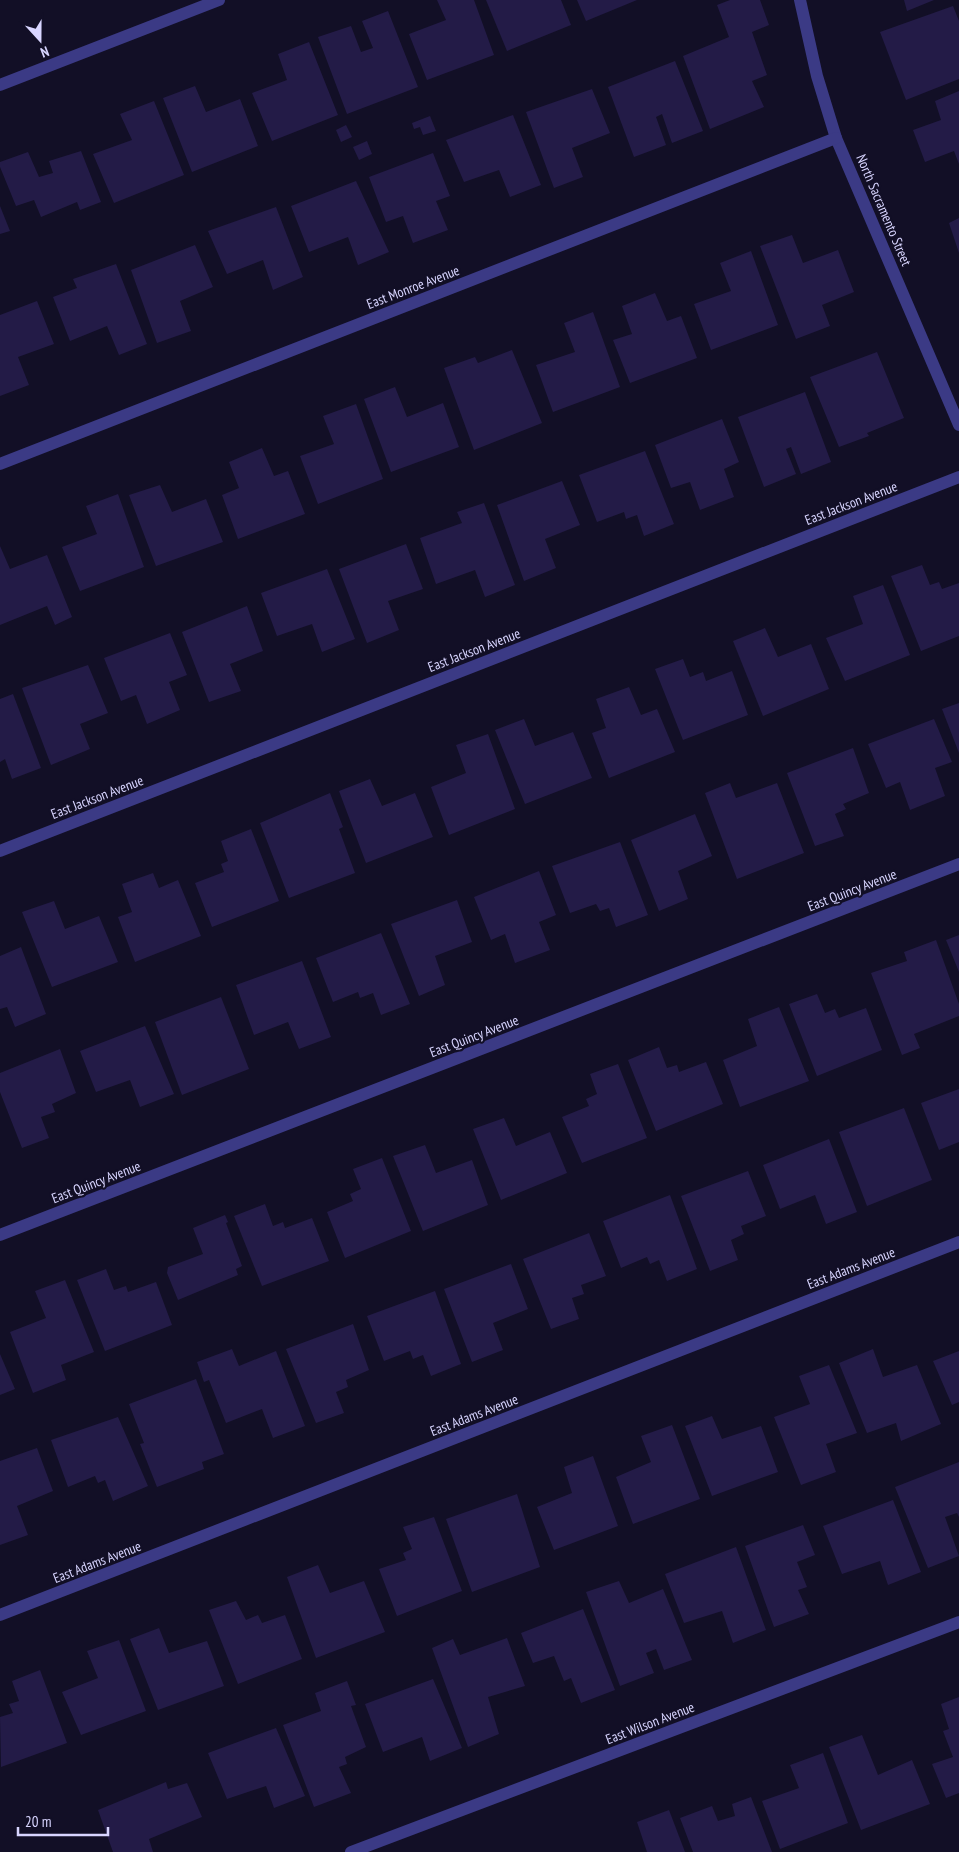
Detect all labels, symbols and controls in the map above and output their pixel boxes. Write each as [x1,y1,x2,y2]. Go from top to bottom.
north arrow [15,15,65,65]
text: N [38,42,51,62]
street label: North Sacramento Street [852,151,916,269]
street label: East Monroe Avenue [364,261,462,313]
street label: East Jackson Avenue [802,477,900,529]
street label: East Jackson Avenue [425,624,523,676]
street label: East Jackson Avenue [48,771,146,823]
street label: East Quincy Avenue [805,865,899,915]
street label: East Quincy Avenue [427,1011,521,1061]
street label: East Quincy Avenue [49,1157,143,1207]
street label: East Adams Avenue [804,1243,898,1293]
street label: East Adams Avenue [427,1390,521,1440]
street label: East Adams Avenue [50,1537,144,1587]
street label: East Wilson Avenue [603,1698,697,1748]
scale bar [18,1804,108,1836]
text: 20 m [25,1812,51,1831]

